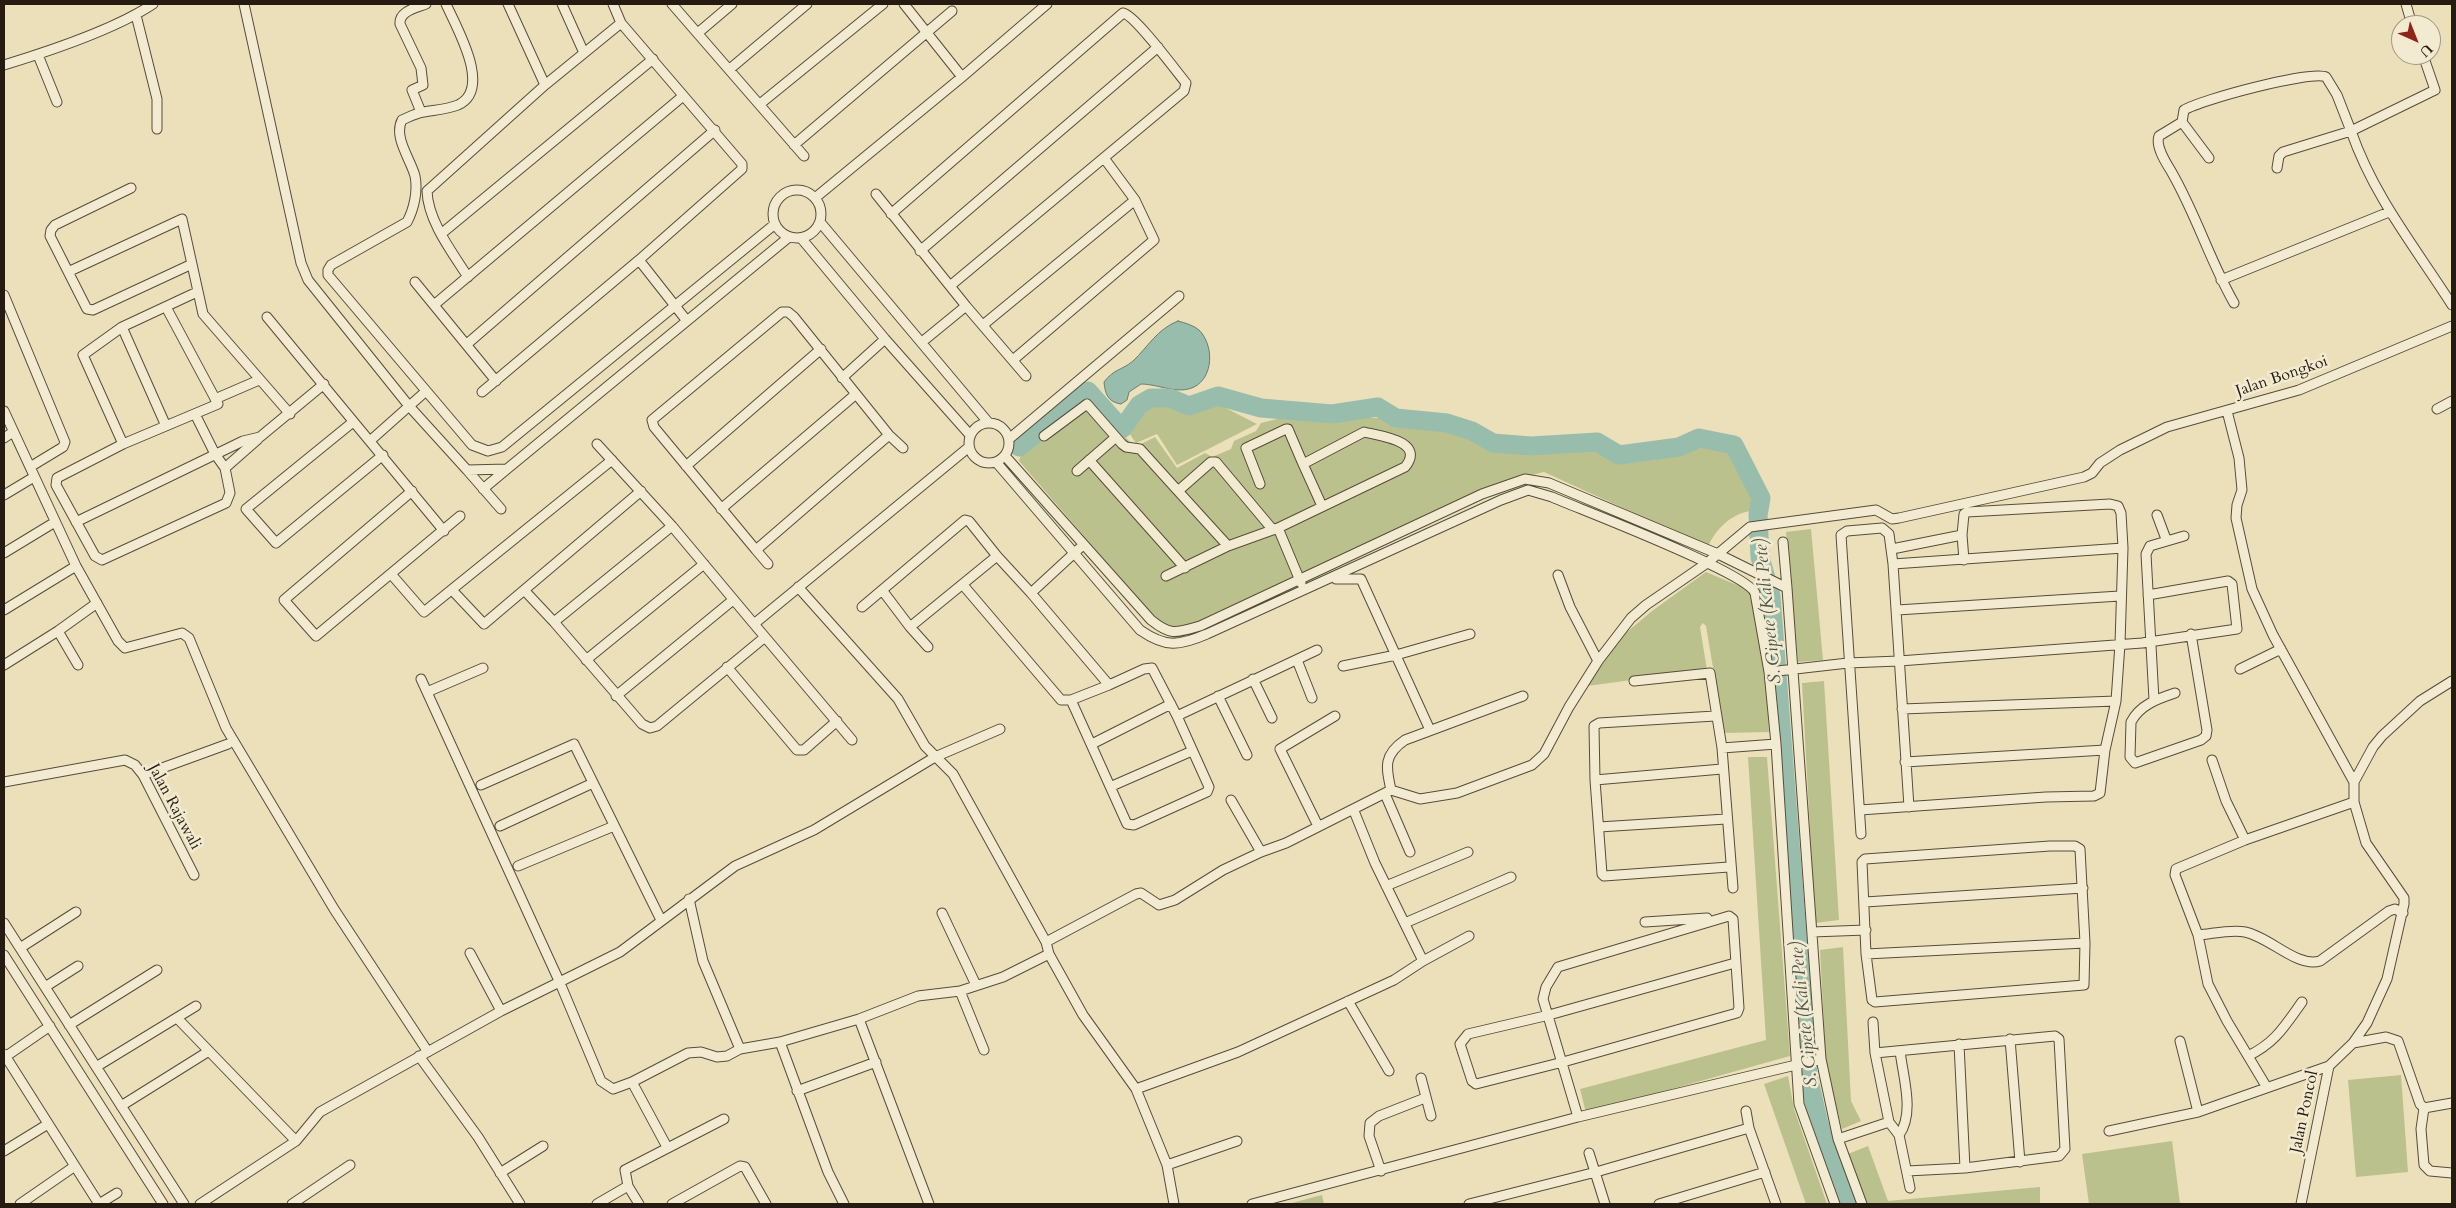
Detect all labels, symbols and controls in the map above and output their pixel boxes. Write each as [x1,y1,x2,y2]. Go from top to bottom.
north arrow [2391,15,2441,65]
text: U [2415,40,2437,61]
street label: Jalan Bongkoi [2233,352,2331,402]
water label: S. Cipete (Kali Pete) [1751,537,1787,685]
street label: Jalan Rajawali [143,761,205,853]
water label: S. Cipete (Kali Pete) [1787,940,1823,1088]
street label: Jalan Poncol [2287,1069,2323,1155]

